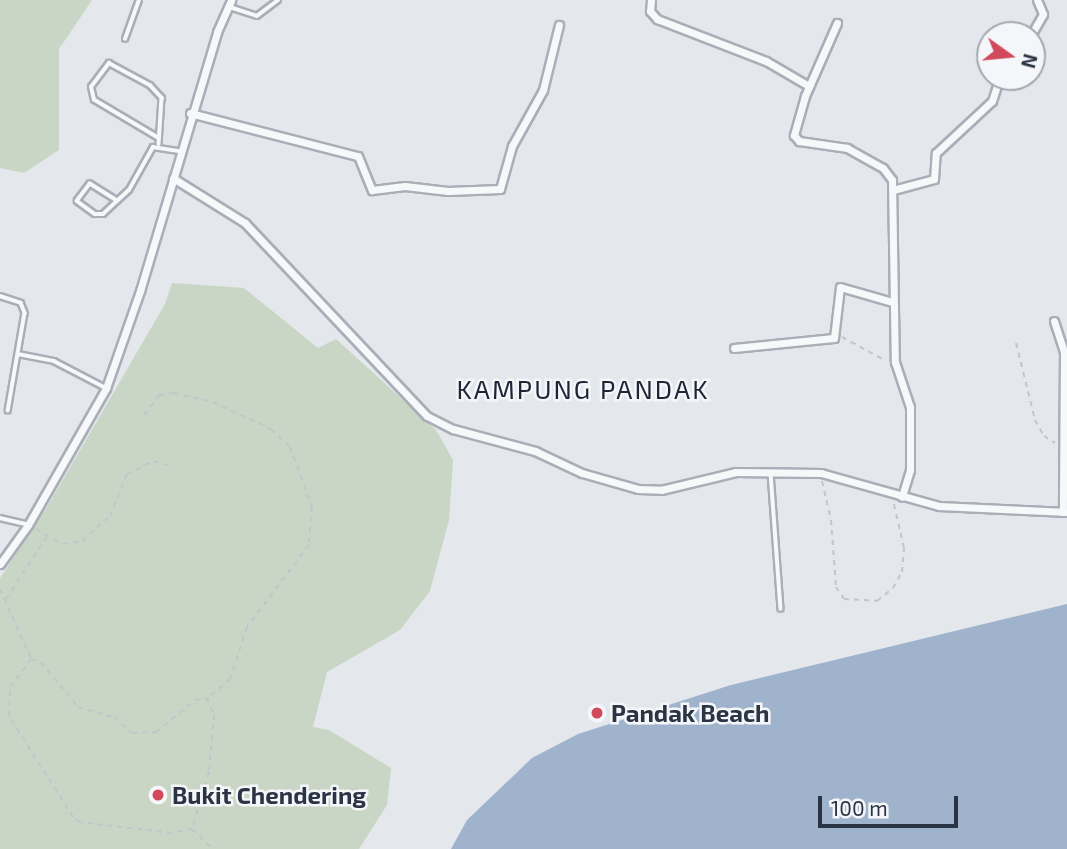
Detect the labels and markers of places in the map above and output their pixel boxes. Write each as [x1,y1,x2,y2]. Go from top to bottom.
place label: Pandak Beach [611,699,770,727]
marker: Pandak Beach [589,705,605,721]
place label: Bukit Chendering [172,781,366,809]
marker: Bukit Chendering [150,787,166,803]

